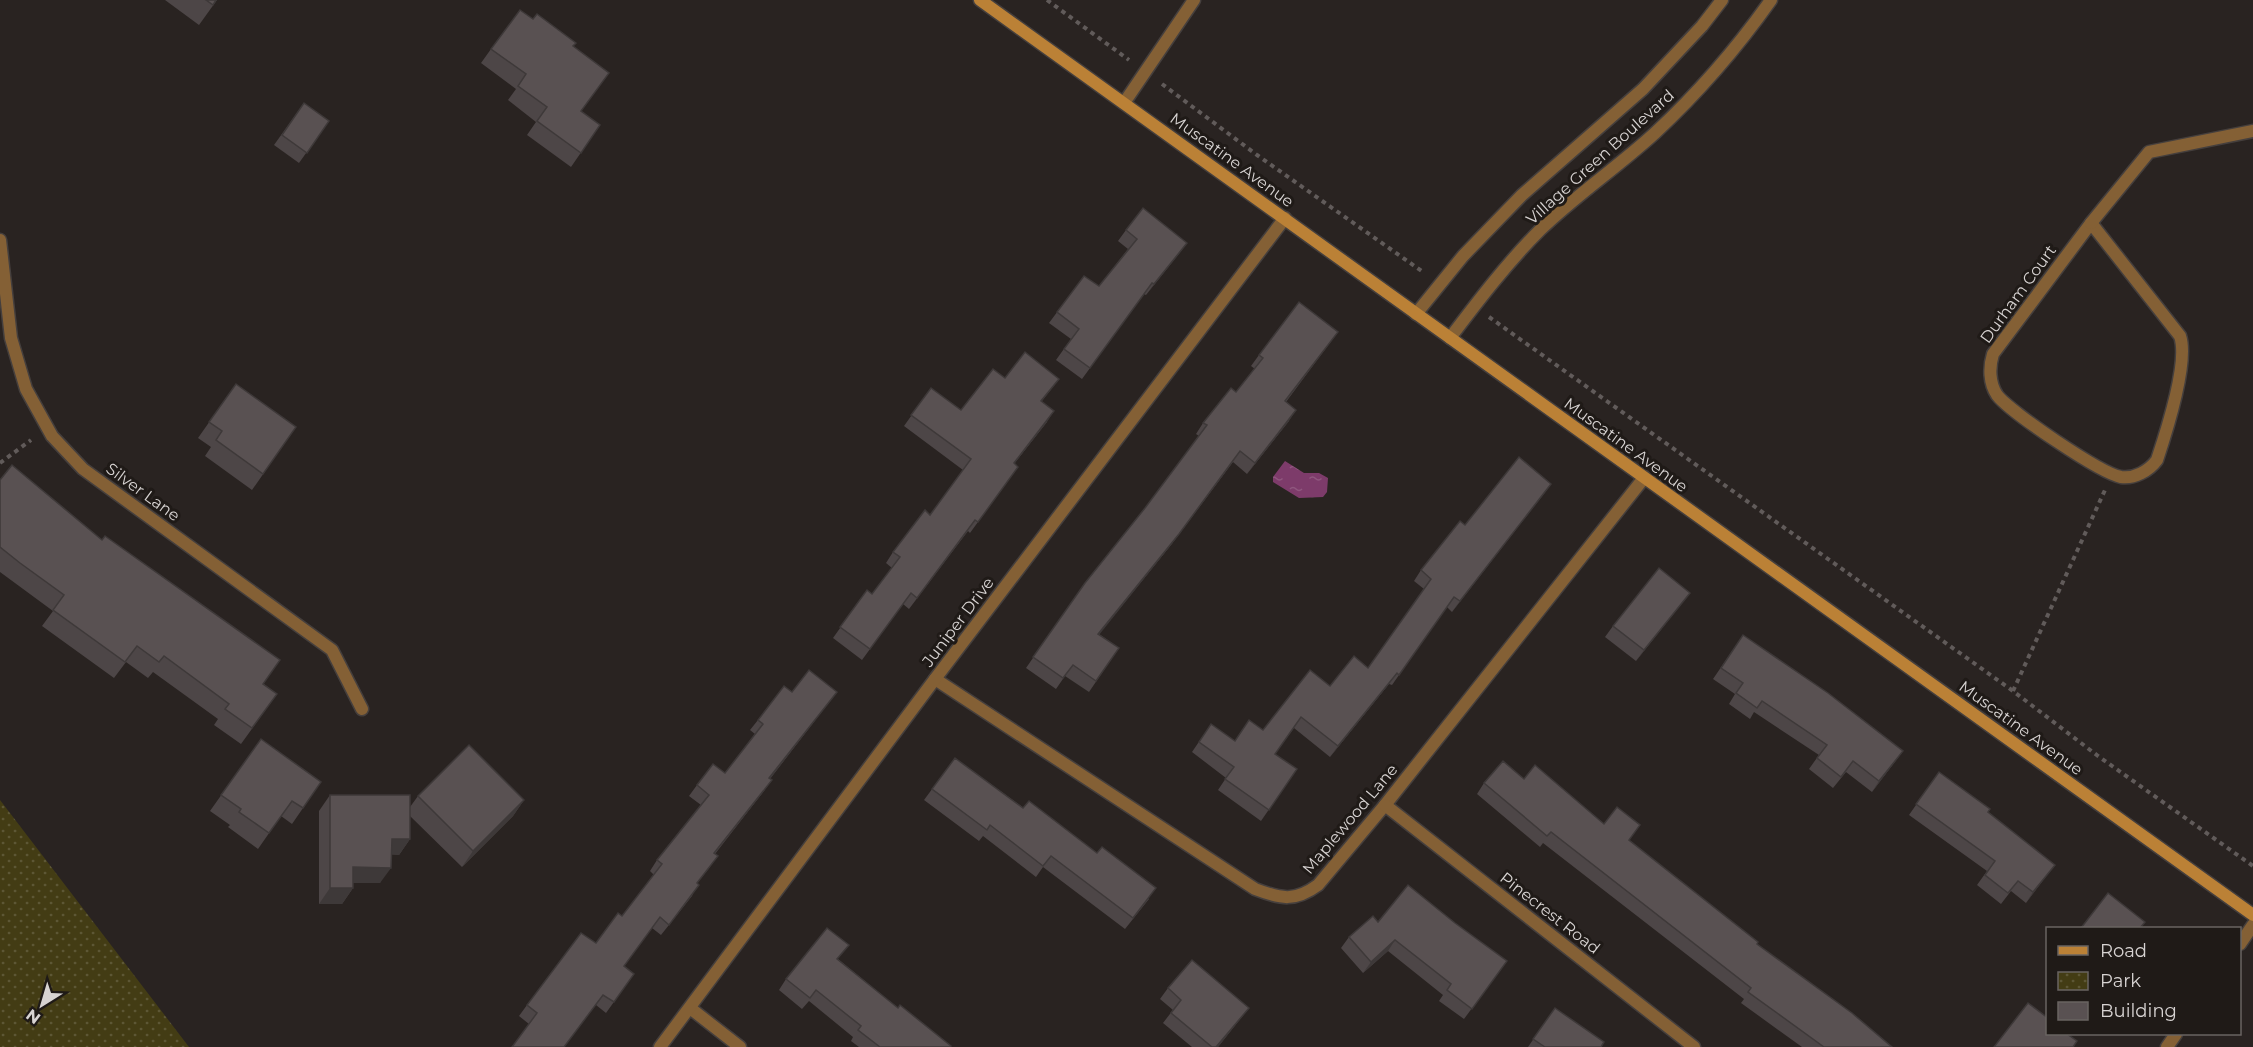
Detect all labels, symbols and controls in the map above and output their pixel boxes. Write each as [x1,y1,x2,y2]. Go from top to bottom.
street label: Village Green Boulevard [1522,86,1678,228]
street label: Muscatine Avenue [1166,109,1298,211]
street label: Durham Court [1976,241,2060,347]
street label: Muscatine Avenue [1560,394,1692,496]
street label: Silver Lane [102,459,184,525]
street label: Juniper Drive [918,574,998,671]
street label: Muscatine Avenue [1955,677,2087,779]
street label: Maplewood Lane [1298,760,1402,878]
street label: Pinecrest Road [1496,868,1604,958]
legend [2046,927,2241,1035]
text: Road [2100,940,2147,962]
text: Park [2100,970,2141,992]
north arrow [12,975,72,1035]
text: Building [2100,1000,2177,1022]
text: N [22,1005,44,1028]

